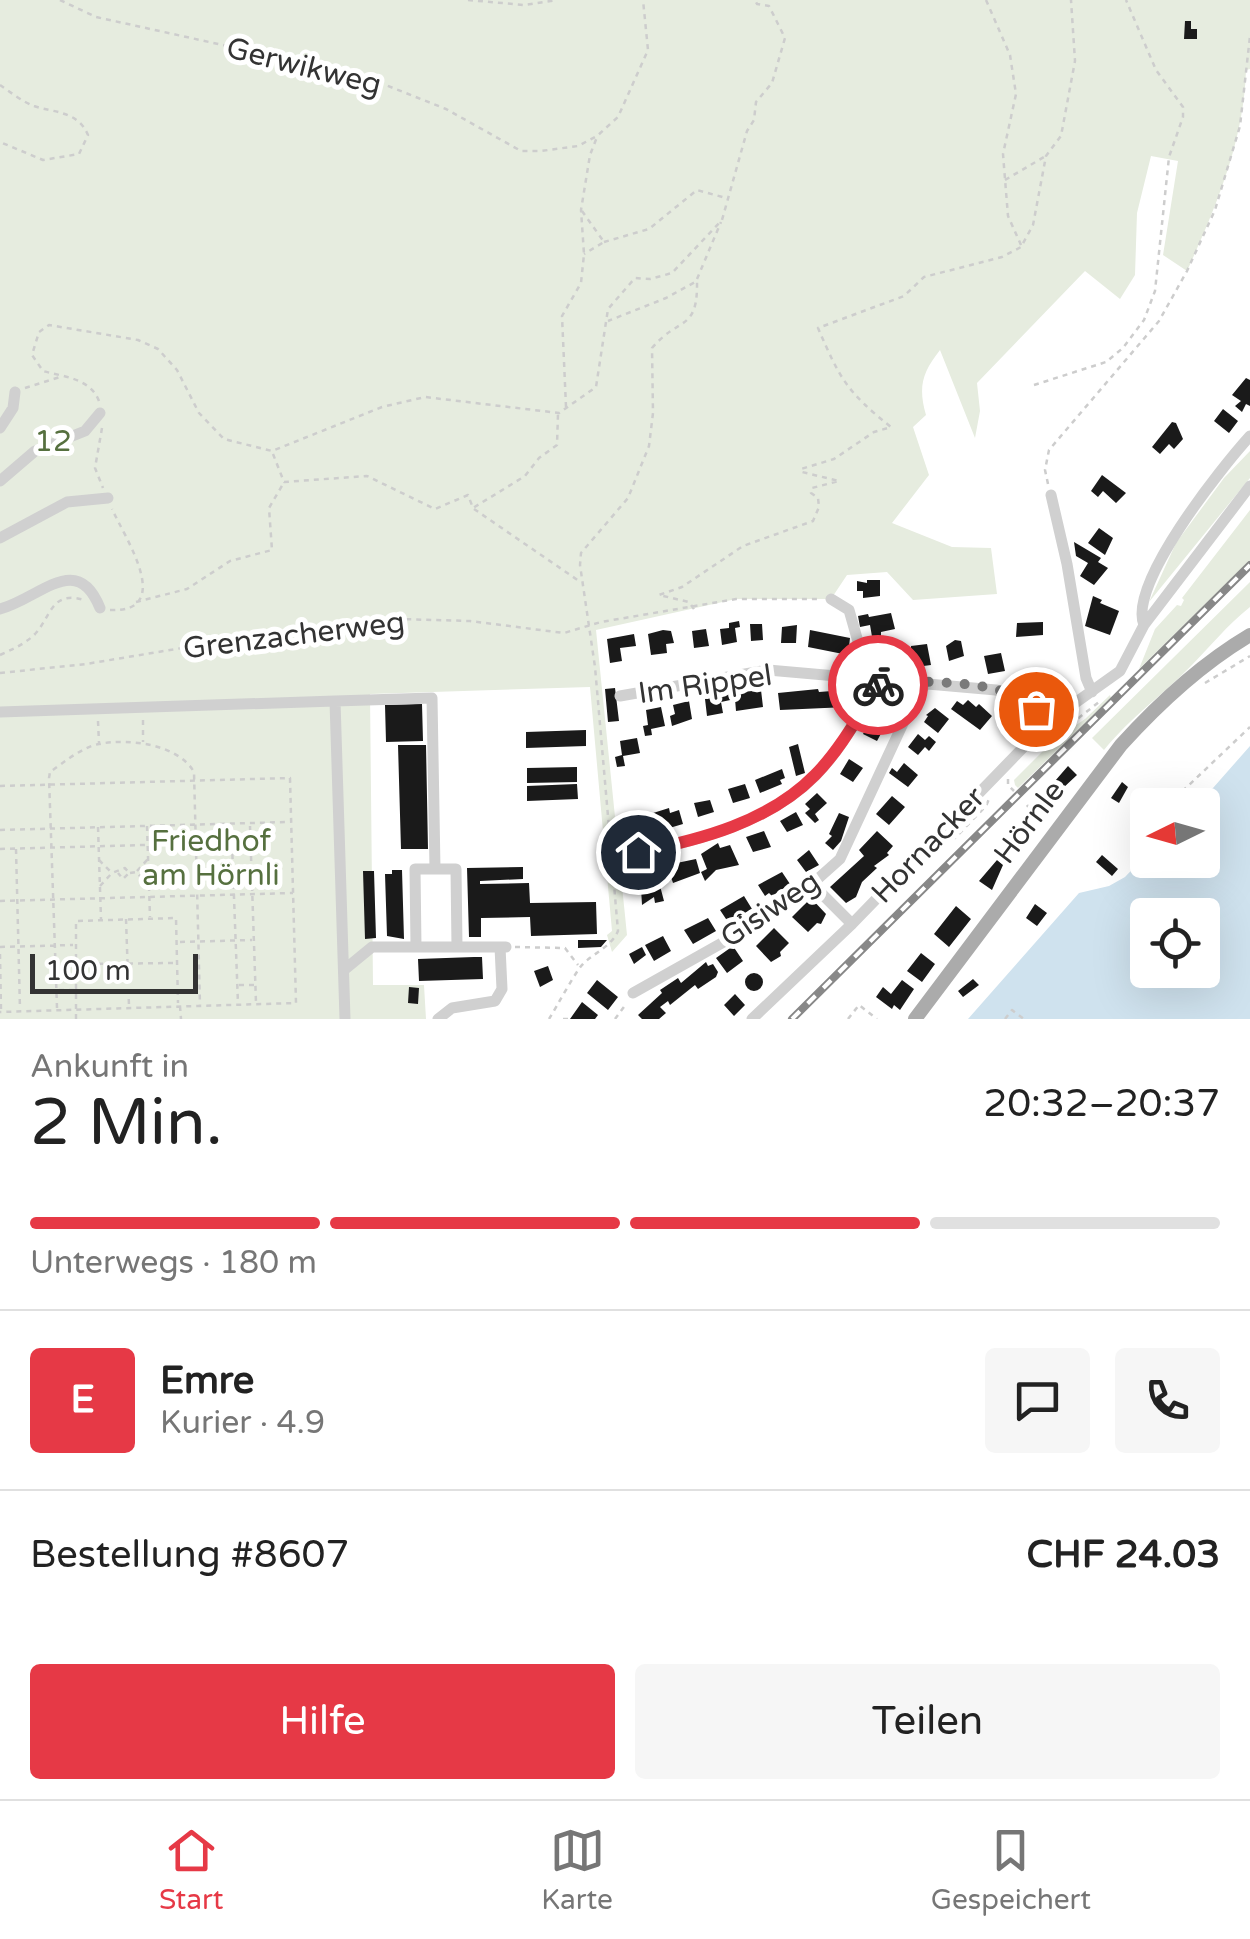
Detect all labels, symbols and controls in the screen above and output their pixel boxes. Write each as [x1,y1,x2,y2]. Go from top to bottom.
street label: Gerwikweg [223,29,385,104]
park label: 12 [34,423,72,460]
street label: Grenzacherweg [181,604,407,667]
courier [828,635,928,735]
street label: Im Rippel [636,657,774,712]
icon: bike [851,658,906,713]
pin [994,667,1079,752]
icon: bag [1009,682,1064,737]
street label: Hörnle [986,773,1073,871]
street label: Hornacker [864,779,993,911]
north arrow [1130,788,1220,878]
map controls [1130,788,1220,988]
pin [596,810,681,895]
park label: Friedhof am Hörnli [142,823,280,894]
icon: home [611,825,666,880]
street label: Gisiweg [714,863,827,956]
button: locate [1130,898,1220,988]
scale bar [30,949,198,994]
text: 100 m [45,954,131,988]
text: Ankunft in [30,1048,189,1086]
text: 20:32–20:37 [983,1081,1220,1127]
text: 2 Min. [30,1084,223,1163]
text: Unterwegs · 180 m [30,1244,317,1282]
button: chat [985,1348,1090,1453]
button: phone [1115,1348,1220,1453]
text: Emre [160,1358,254,1404]
text: E [70,1377,95,1423]
text: Kurier · 4.9 [160,1404,325,1442]
text: Bestellung #8607 [30,1532,349,1578]
text: CHF 24.03 [1027,1532,1220,1578]
button: Hilfe [30,1664,615,1779]
button: Teilen [635,1664,1220,1779]
tab: Start [159,1823,223,1917]
tab: Karte [541,1823,613,1917]
tab: Gespeichert [931,1823,1091,1917]

